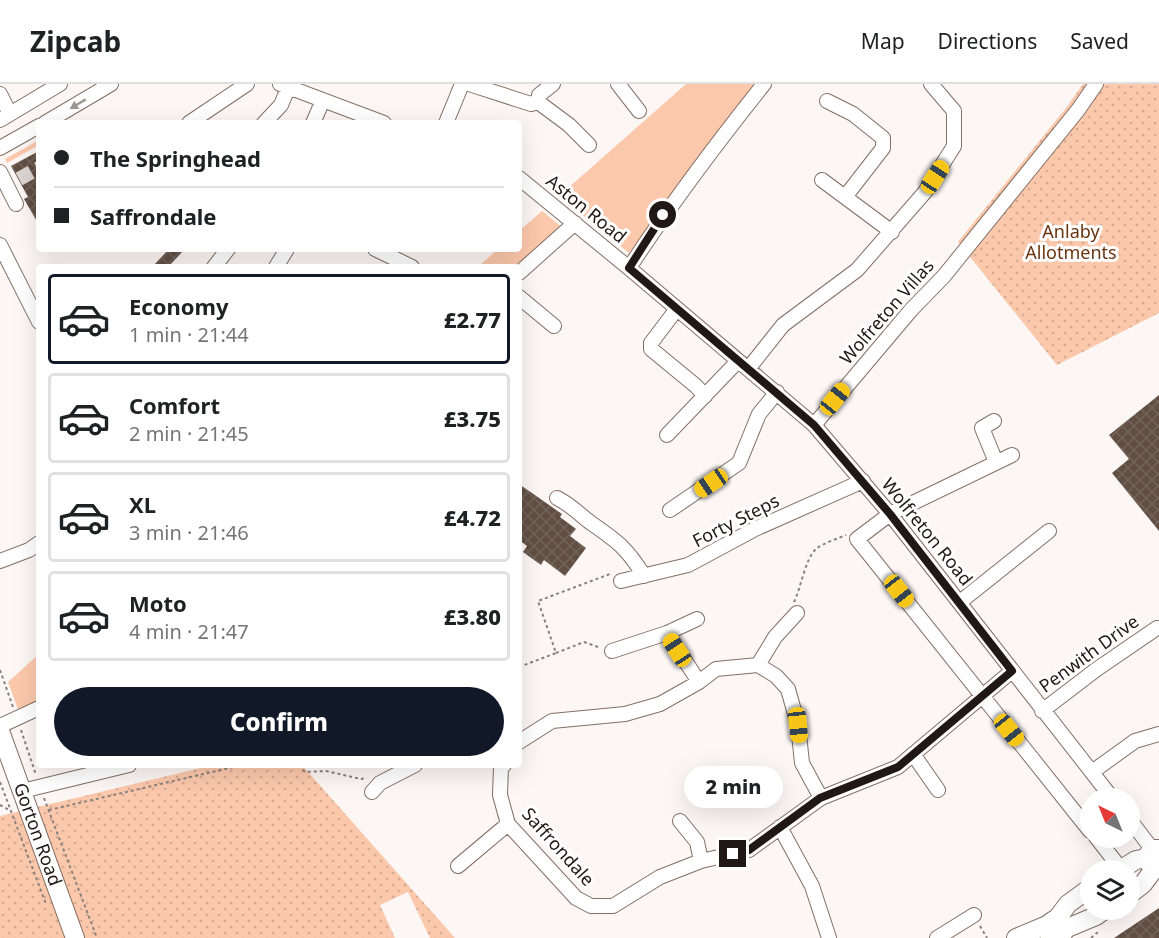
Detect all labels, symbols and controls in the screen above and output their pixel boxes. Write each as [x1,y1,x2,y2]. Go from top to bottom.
text: Zipcab [30,22,121,60]
text: Map [861,27,905,55]
text: Directions [938,27,1037,55]
text: Saved [1070,27,1129,55]
one-way arrow [70,98,86,109]
text: The Springhead [90,143,261,173]
car [918,157,952,197]
street label: Aston Road [542,169,632,248]
text: Saffrondale [90,201,217,231]
route start [649,201,676,228]
park label: Anlaby Allotments [1025,219,1117,264]
street label: Wolfreton Villas [834,254,939,369]
text: Economy [129,291,228,321]
icon: car [57,292,111,346]
text: £2.77 [444,304,501,334]
text: 1 min · 21:44 [129,321,249,348]
car [817,379,853,419]
text: Comfort [129,390,220,420]
icon: car [57,391,111,445]
text: £3.75 [444,403,501,433]
text: 2 min · 21:45 [129,420,249,447]
car [691,465,731,501]
street label: Wolfreton Road [877,473,979,590]
street label: Forty Steps [688,488,783,552]
text: XL [129,489,156,519]
icon: car [57,490,111,544]
text: £4.72 [444,502,501,532]
text: 3 min · 21:46 [129,519,249,546]
car [881,571,917,611]
text: Moto [129,588,187,618]
icon: car [57,589,111,643]
text: £3.80 [444,601,501,631]
street label: Penwith Drive [1034,609,1143,698]
text: 4 min · 21:47 [129,618,249,645]
car [660,630,694,670]
button: Confirm [54,687,504,756]
car [787,706,809,744]
car [991,710,1027,750]
callout: 2 min [684,767,783,809]
text: 2 min [706,773,761,800]
street label: Gorton Road [9,779,68,889]
north arrow [1080,788,1140,848]
map controls [1080,788,1140,920]
street label: Saffrondale [517,802,600,891]
route end [719,840,746,867]
button: layers [1080,860,1140,920]

